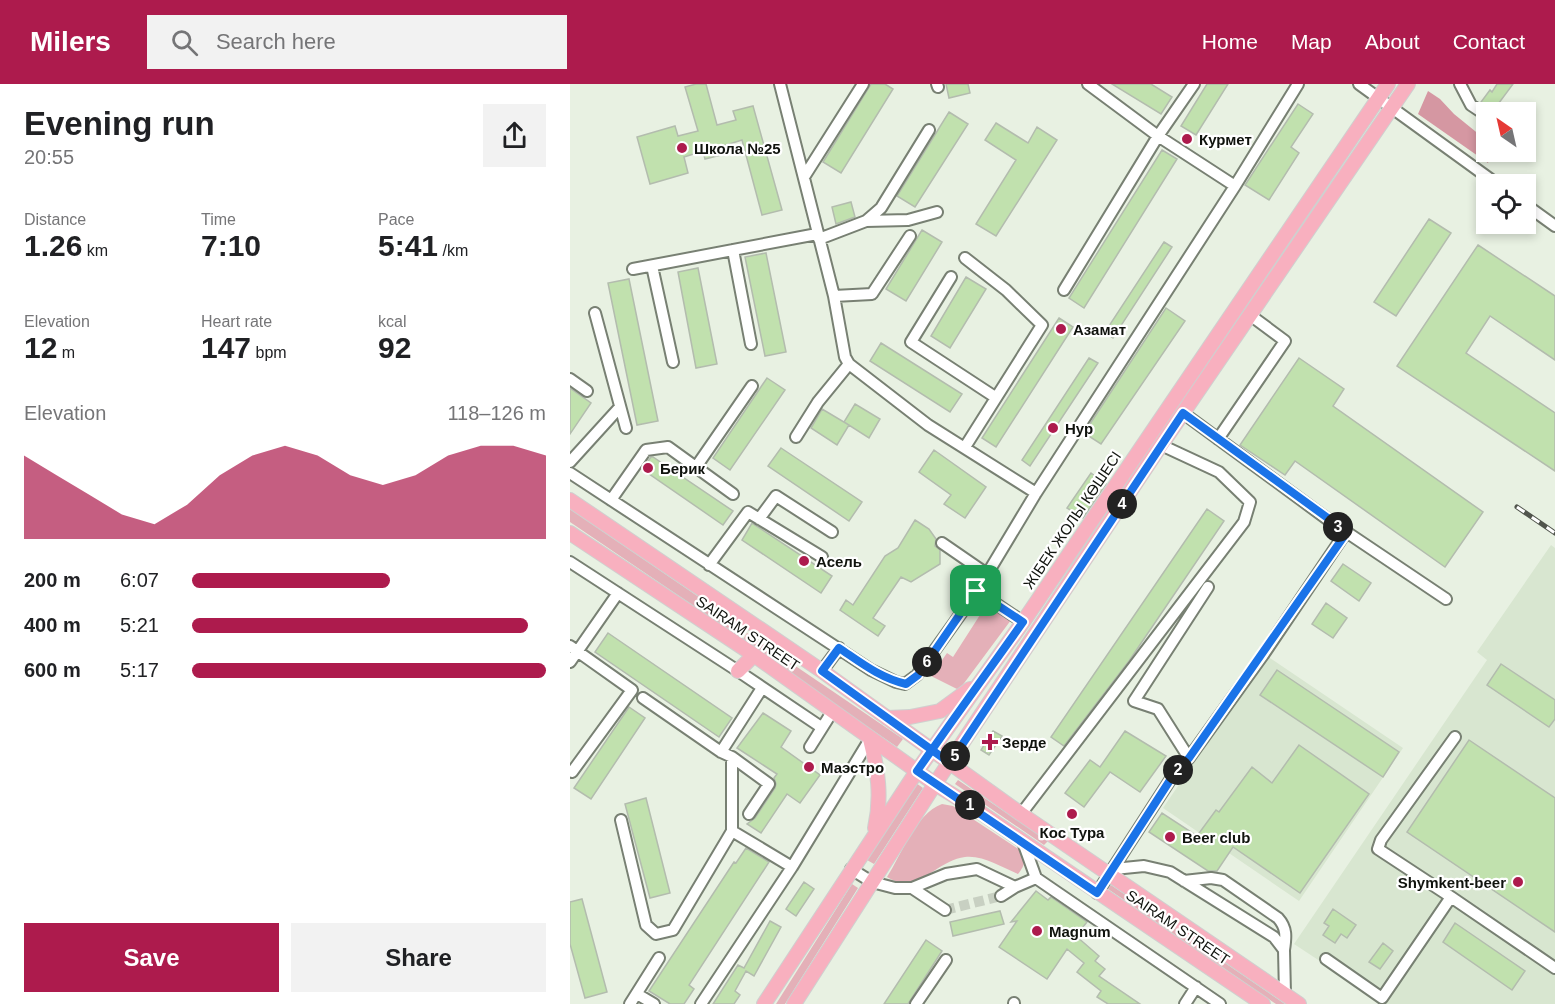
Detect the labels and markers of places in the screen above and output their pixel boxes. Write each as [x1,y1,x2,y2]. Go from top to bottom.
place label: Курмет [1199,131,1252,148]
marker: Курмет [1180,132,1194,146]
place label: Школа №25 [694,140,781,157]
marker: Школа №25 [675,141,689,155]
place label: Азамат [1073,321,1126,338]
marker: Азамат [1054,322,1068,336]
place label: Нур [1065,420,1093,437]
marker: Нур [1046,421,1060,435]
place label: Берик [660,460,706,477]
marker: Берик [641,461,655,475]
pin: 4 [1107,489,1137,519]
pin: 3 [1323,512,1353,542]
place label: Асель [816,553,862,570]
marker: Асель [797,554,811,568]
pin [950,565,1001,616]
pin: 6 [912,647,942,677]
place label: Зерде [1002,734,1046,751]
marker: Зерде [983,735,997,749]
pin: 5 [940,741,970,771]
pin: 2 [1163,755,1193,785]
place label: Маэстро [821,759,884,776]
marker: Маэстро [802,760,816,774]
pin: 1 [955,790,985,820]
marker: Кос Тура [1065,807,1079,821]
place label: Кос Тура [1040,824,1105,841]
place label: Beer club [1182,829,1250,846]
marker: Beer club [1163,830,1177,844]
place label: Shymkent-beer [1398,874,1506,891]
marker: Shymkent-beer [1511,875,1525,889]
place label: Magnum [1049,923,1111,940]
marker: Magnum [1030,924,1044,938]

